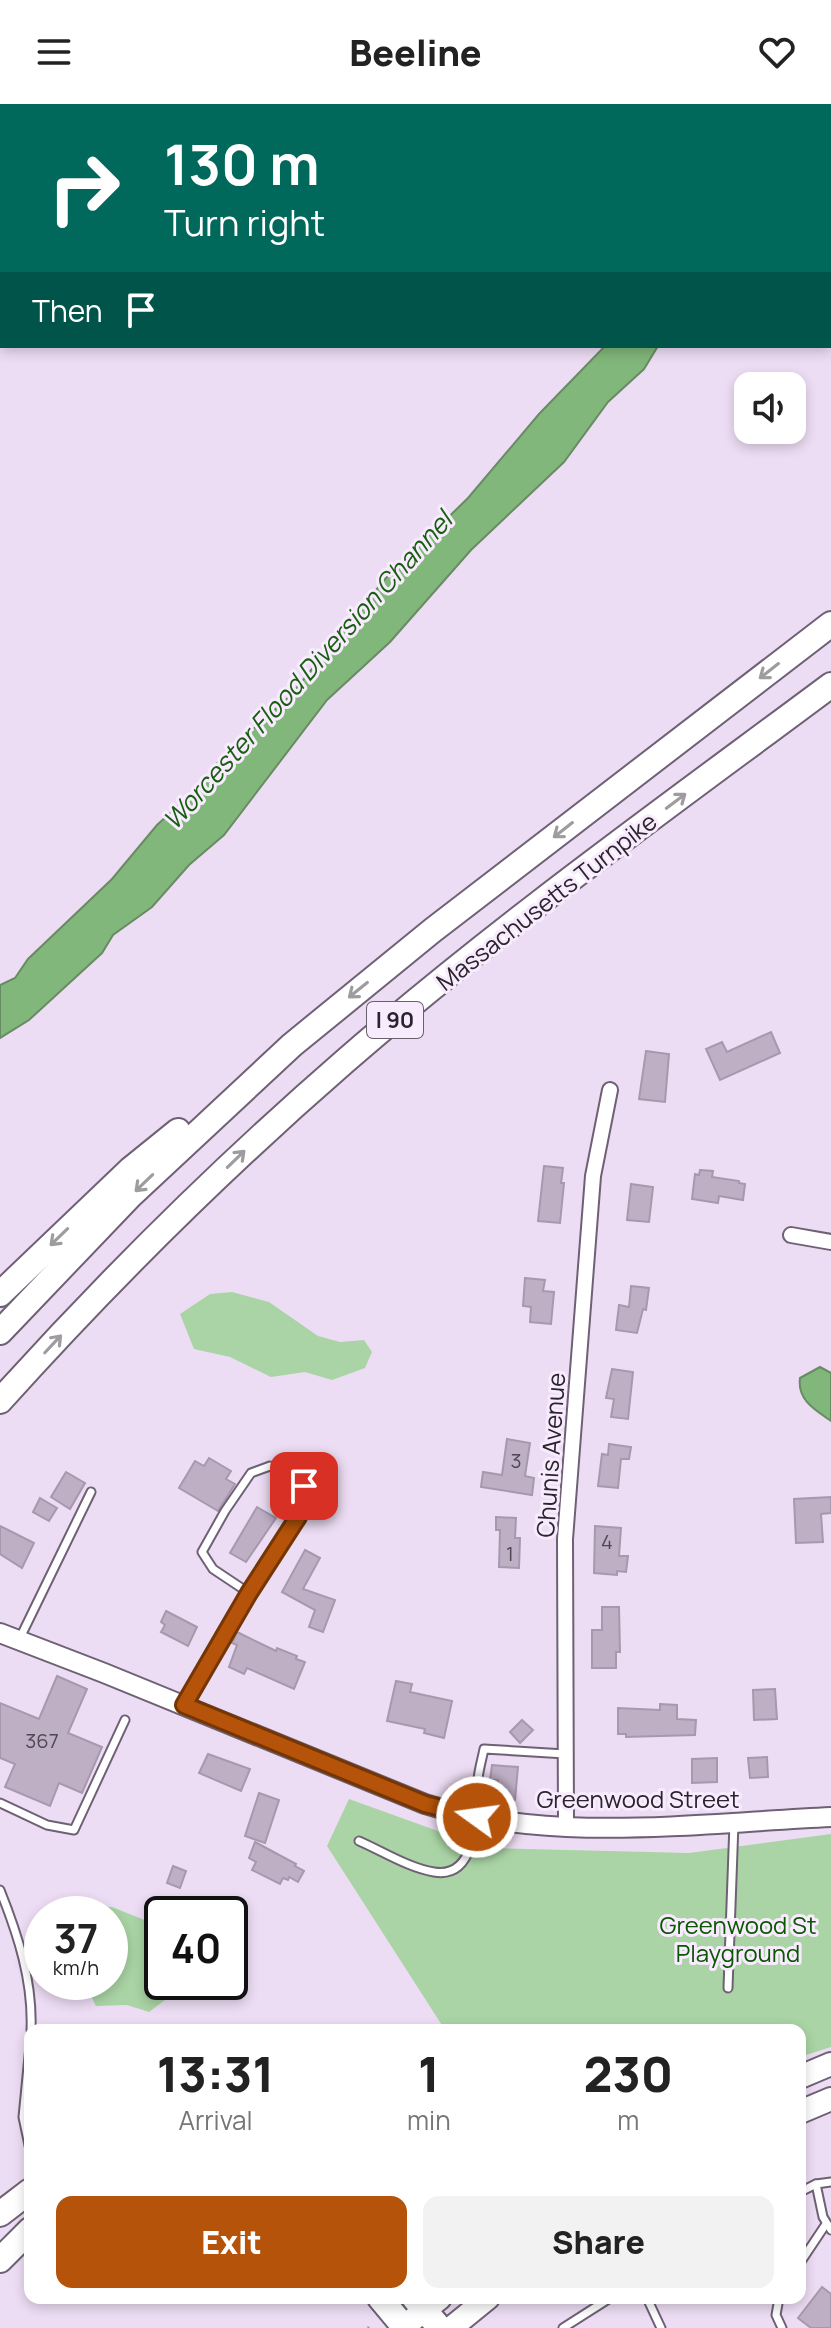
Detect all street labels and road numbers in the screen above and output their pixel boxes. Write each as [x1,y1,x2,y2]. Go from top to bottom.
street label: Massachusetts Turnpike [429,804,663,998]
road number: I 90 [367,1002,423,1038]
street label: Chunis Avenue [528,1371,572,1539]
street label: Greenwood Street [536,1782,740,1815]

